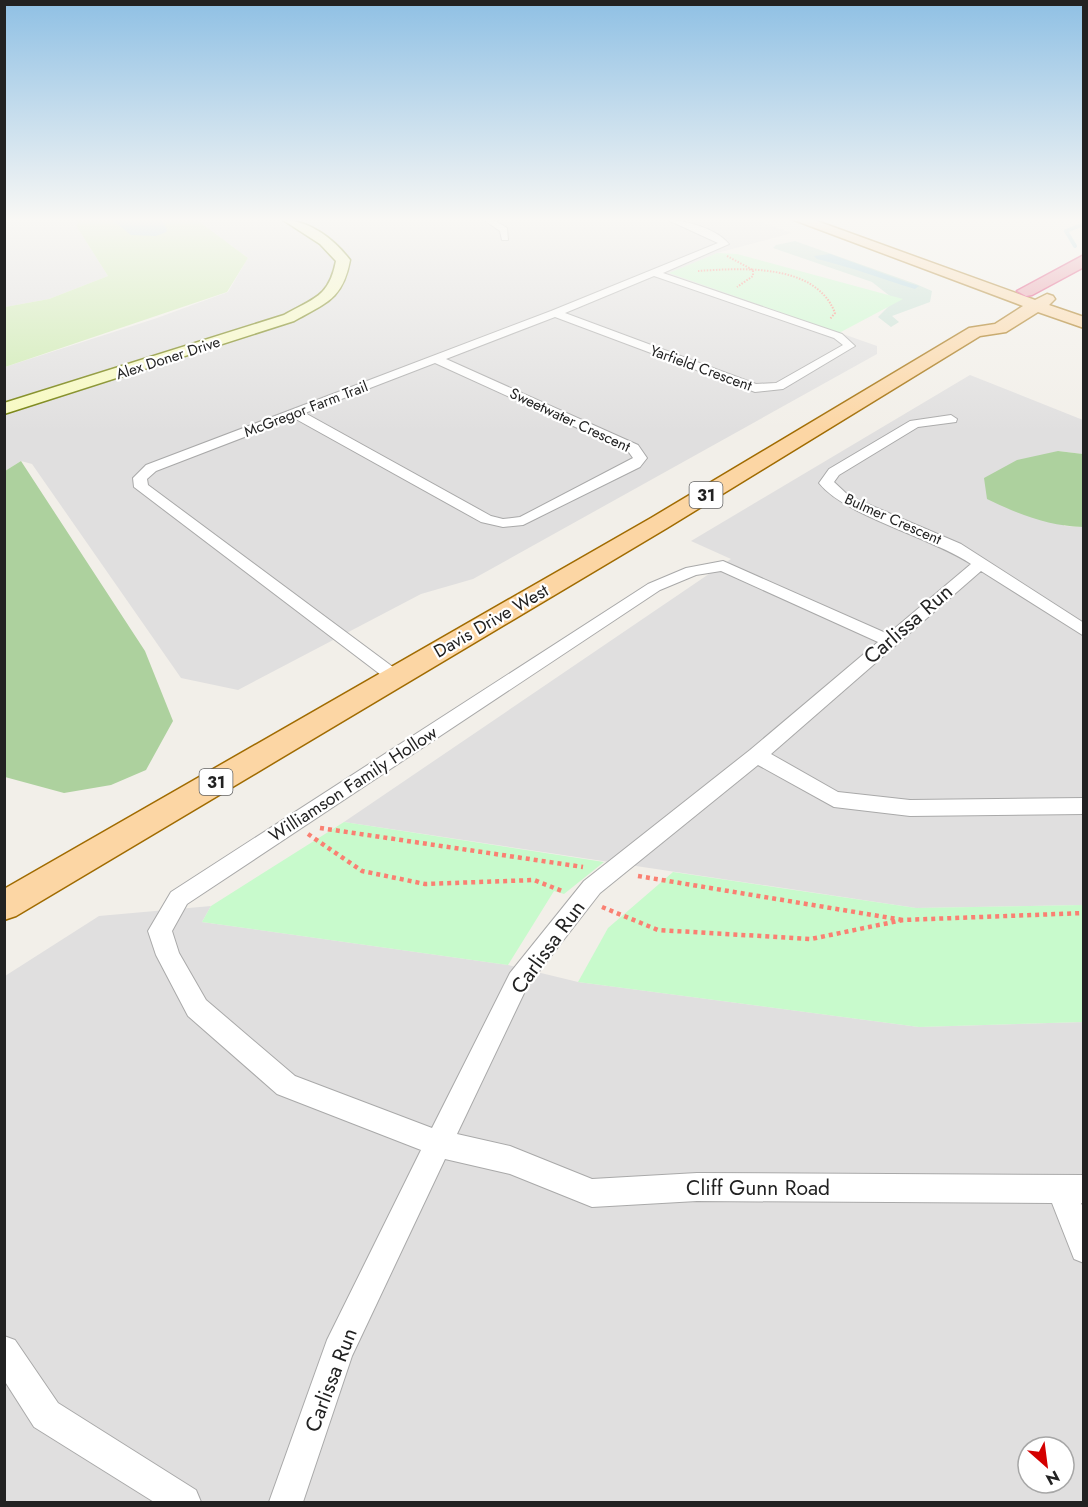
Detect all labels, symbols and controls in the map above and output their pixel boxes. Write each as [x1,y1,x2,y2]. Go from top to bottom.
street label: Alex Doner Drive [113,331,223,385]
street label: Yarfield Crescent [647,339,755,397]
street label: McGregor Farm Trail [241,375,371,443]
street label: Sweetwater Crescent [506,382,634,458]
road number: 31 [690,482,722,508]
street label: Bulmer Crescent [841,488,945,550]
street label: Davis Drive West [429,577,554,664]
street label: Carlissa Run [857,577,959,671]
street label: Williamson Family Hollow [264,719,443,848]
road number: 31 [200,769,232,795]
street label: Carlissa Run [504,894,592,1000]
street label: Cliff Gunn Road [686,1173,830,1203]
street label: Carlissa Run [297,1324,365,1436]
north arrow [1016,1435,1076,1495]
text: N [1042,1465,1064,1491]

